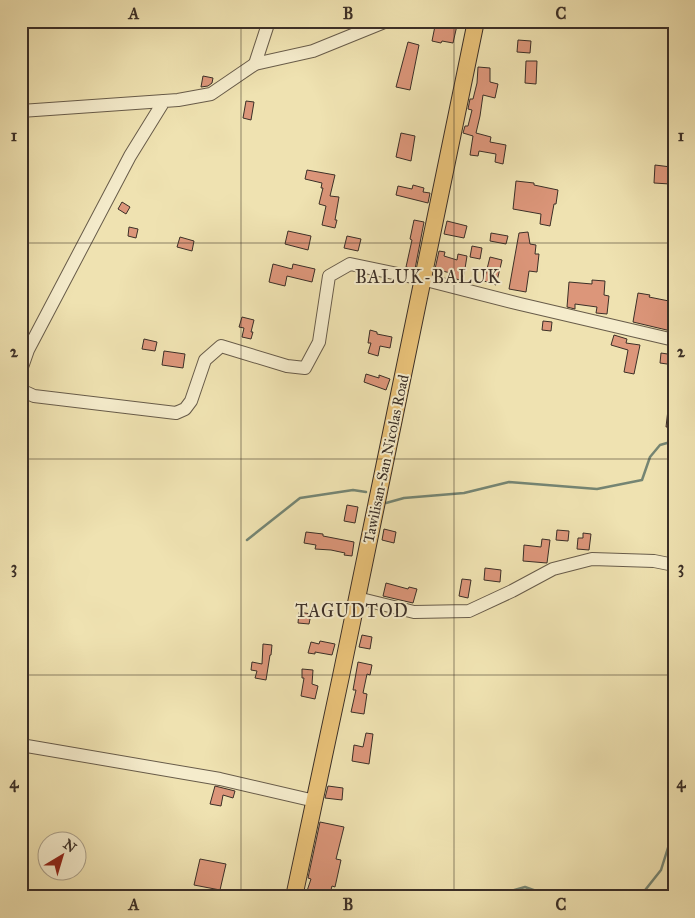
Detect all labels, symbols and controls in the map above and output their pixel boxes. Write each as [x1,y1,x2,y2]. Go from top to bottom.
text: A [128,4,140,23]
text: B [343,4,353,23]
text: C [556,4,567,23]
text: 1 [11,126,18,145]
text: 1 [678,126,685,145]
district label: BALUK-BALUK [355,266,501,288]
text: 2 [10,342,19,361]
text: 2 [677,342,686,361]
street label: Tawilisan-San Nicolas Road [359,373,413,545]
text: 3 [11,558,17,578]
text: 3 [678,558,684,578]
district label: TAGUDTOD [295,600,409,622]
text: 4 [10,773,20,793]
text: 4 [677,773,687,793]
north arrow [38,830,88,880]
text: N [60,836,80,857]
text: A [128,895,140,914]
text: B [343,895,353,914]
text: C [556,895,567,914]

